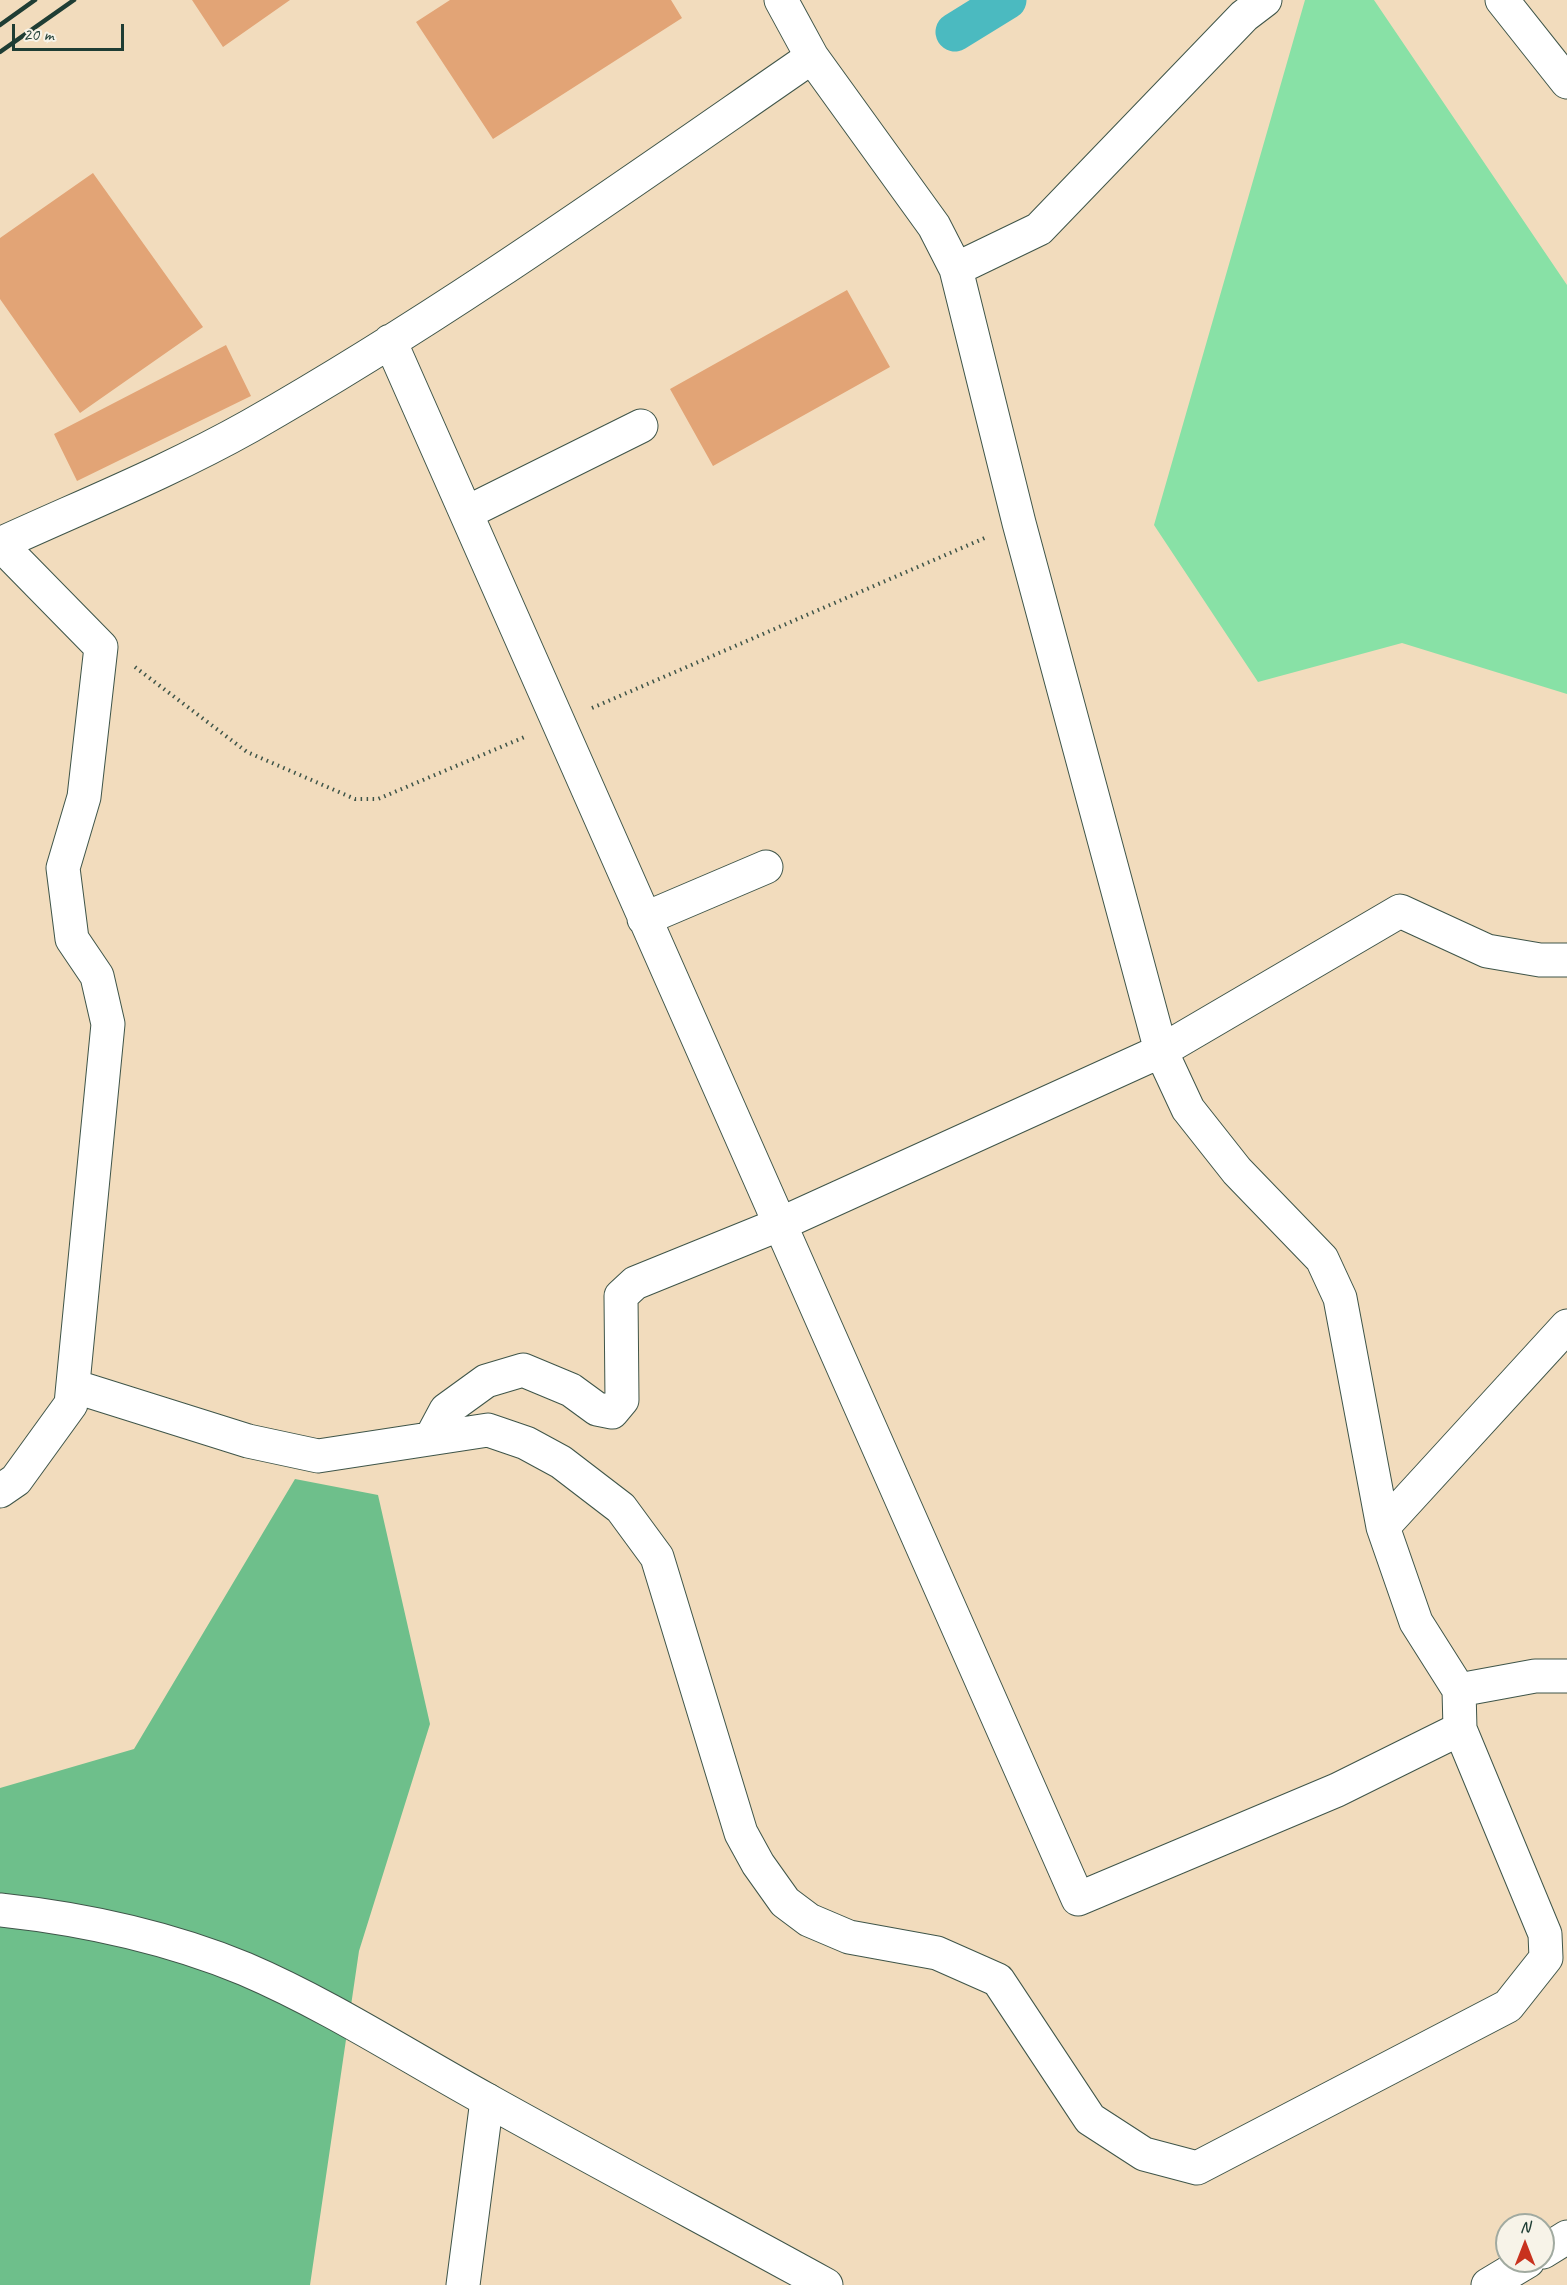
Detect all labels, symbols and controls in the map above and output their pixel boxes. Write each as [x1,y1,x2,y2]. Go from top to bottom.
scale bar [15,12,128,50]
text: 20 m [23,23,54,45]
north arrow [1495,2213,1555,2273]
text: N [1520,2217,1530,2237]

